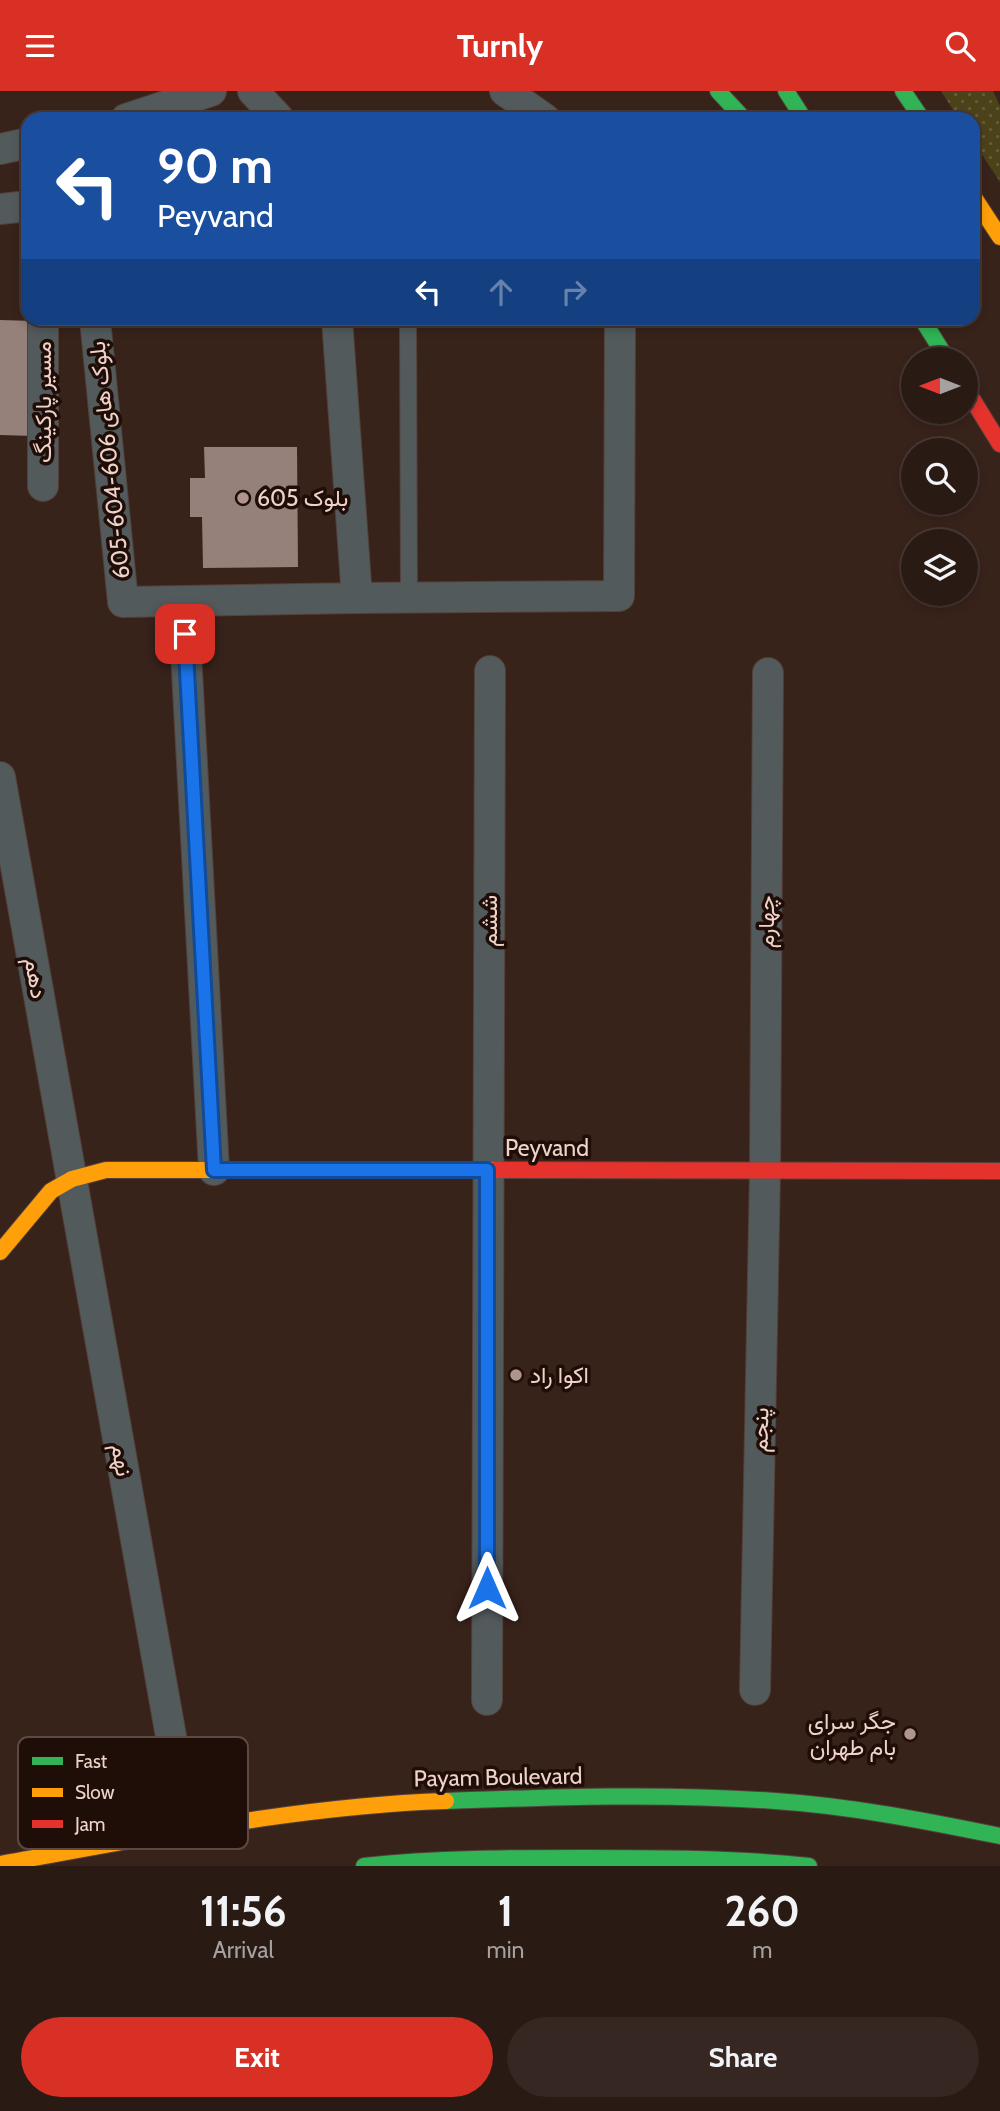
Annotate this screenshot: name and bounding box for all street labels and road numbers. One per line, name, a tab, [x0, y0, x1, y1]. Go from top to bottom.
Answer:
street label: بلوک های 606-604-605	[83, 340, 136, 580]
street label: مسیر پارکینگ	[29, 341, 59, 463]
street label: ششم	[475, 895, 504, 947]
street label: چهارم	[752, 896, 782, 948]
street label: دهم	[18, 955, 53, 1001]
street label: Peyvand	[505, 1134, 589, 1162]
street label: پنجم	[746, 1407, 776, 1453]
street label: نهم	[104, 1442, 139, 1479]
street label: Payam Boulevard	[413, 1762, 583, 1792]

